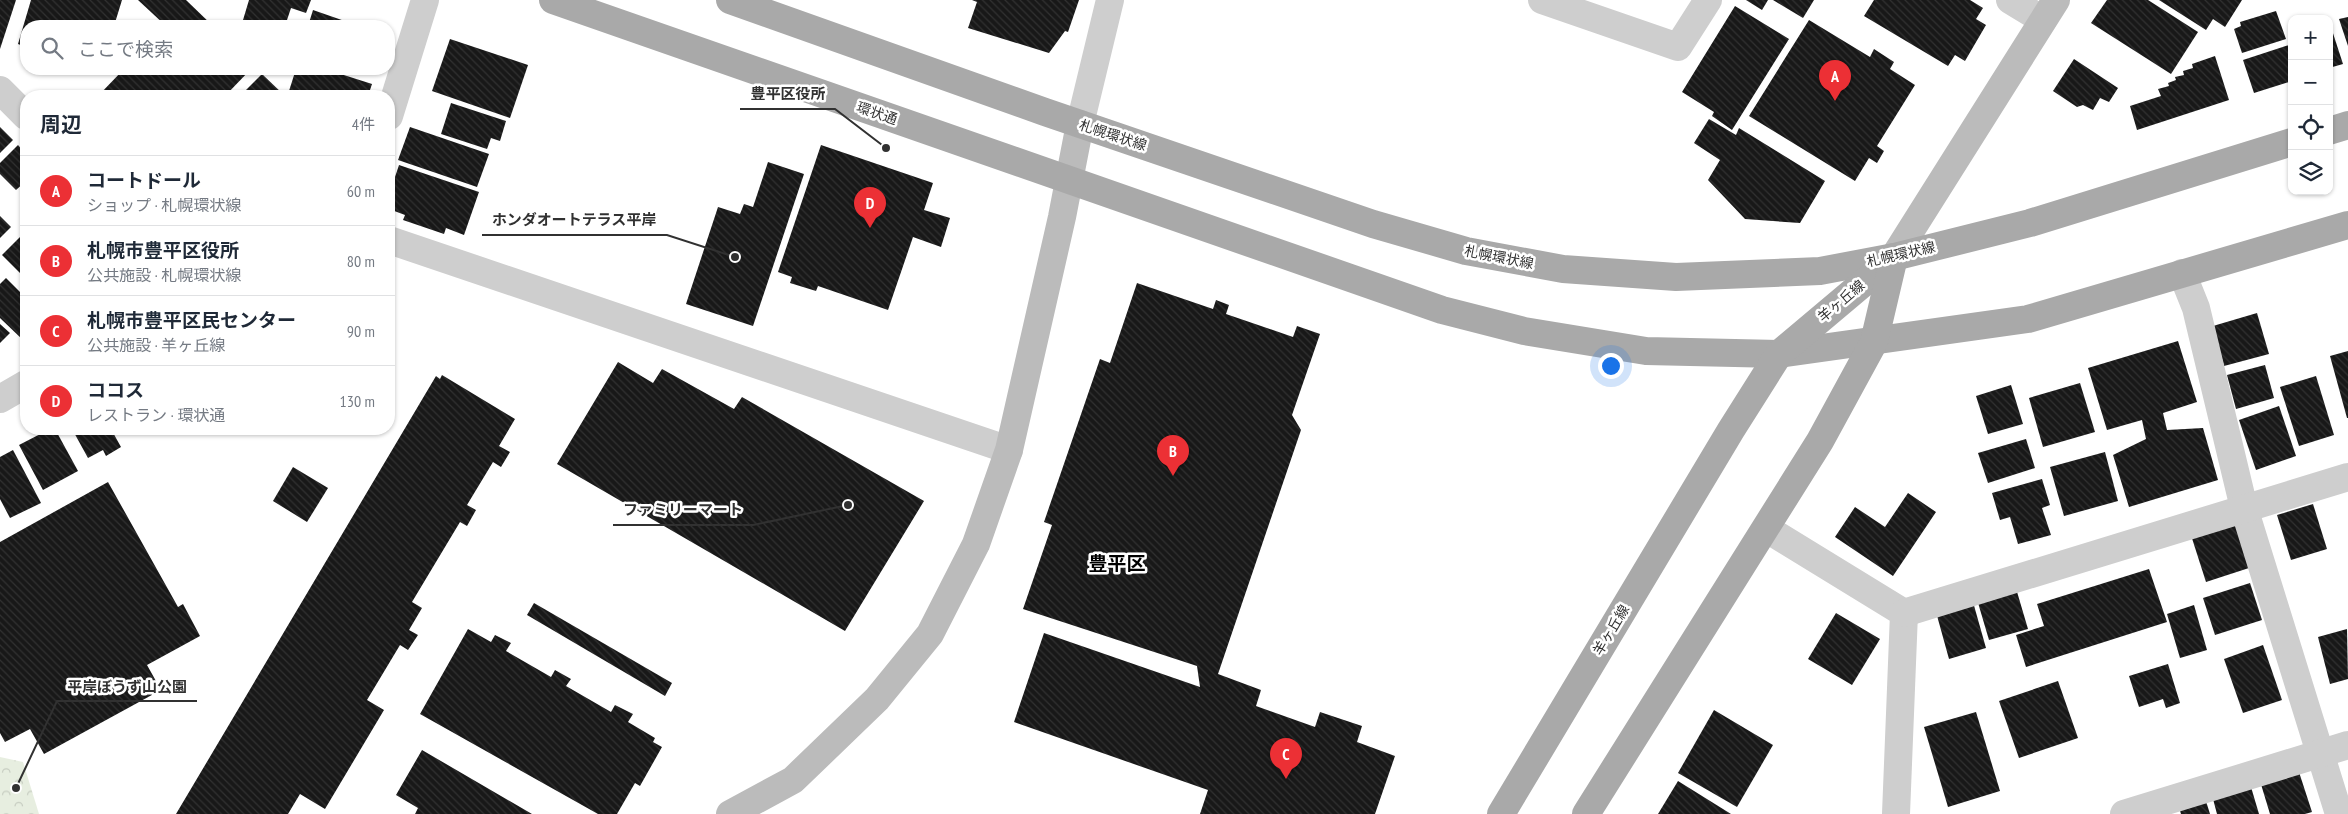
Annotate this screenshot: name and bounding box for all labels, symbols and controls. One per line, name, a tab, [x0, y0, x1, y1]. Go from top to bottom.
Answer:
map controls	[2288, 15, 2333, 195]
button: +	[2288, 15, 2333, 60]
search box	[20, 20, 395, 75]
icon: search	[38, 34, 66, 62]
text: ここで検索	[78, 37, 173, 61]
pin: A	[1819, 60, 1851, 101]
button: −	[2288, 60, 2333, 105]
callout: 豊平区役所	[740, 79, 835, 109]
text: 豊平区役所	[750, 84, 826, 103]
street label: 環状通	[854, 98, 900, 128]
button: locate	[2288, 105, 2333, 150]
text: 周辺	[40, 111, 82, 138]
text: 4件	[352, 114, 375, 134]
street label: 札幌環状線	[1077, 116, 1149, 154]
button: layers	[2288, 150, 2333, 195]
text: コートドール	[87, 168, 201, 192]
text: A	[52, 181, 60, 201]
text: 60 m	[347, 181, 375, 201]
pin: D	[854, 187, 886, 228]
text: ショップ · 札幌環状線	[87, 195, 241, 215]
callout: ホンダオートテラス平岸	[482, 205, 667, 235]
text: ホンダオートテラス平岸	[492, 210, 656, 229]
street label: 札幌環状線	[1865, 237, 1937, 271]
text: 札幌市豊平区役所	[87, 238, 239, 262]
street label: 札幌環状線	[1463, 241, 1535, 273]
text: B	[52, 251, 60, 271]
text: 80 m	[347, 251, 375, 271]
text: 公共施設 · 札幌環状線	[87, 265, 241, 285]
street label: 羊ヶ丘線	[1814, 276, 1868, 326]
text: 札幌市豊平区民センター	[87, 308, 296, 332]
text: C	[52, 321, 60, 341]
text: 90 m	[347, 321, 375, 341]
text: 公共施設 · 羊ヶ丘線	[87, 335, 225, 355]
your location	[1598, 353, 1624, 379]
text: ココス	[87, 378, 144, 402]
text: D	[52, 391, 60, 411]
text: 130 m	[340, 391, 375, 411]
text: レストラン · 環状通	[87, 405, 225, 425]
pin: B	[1157, 435, 1189, 476]
callout: ファミリーマート	[613, 495, 753, 525]
text: ファミリーマート	[623, 500, 743, 519]
district label: 豊平区	[1088, 551, 1146, 575]
street label: 羊ヶ丘線	[1589, 601, 1633, 659]
callout: 平岸ぼうず山公園	[57, 671, 197, 701]
text: 平岸ぼうず山公園	[67, 677, 187, 696]
pin: C	[1270, 738, 1302, 779]

